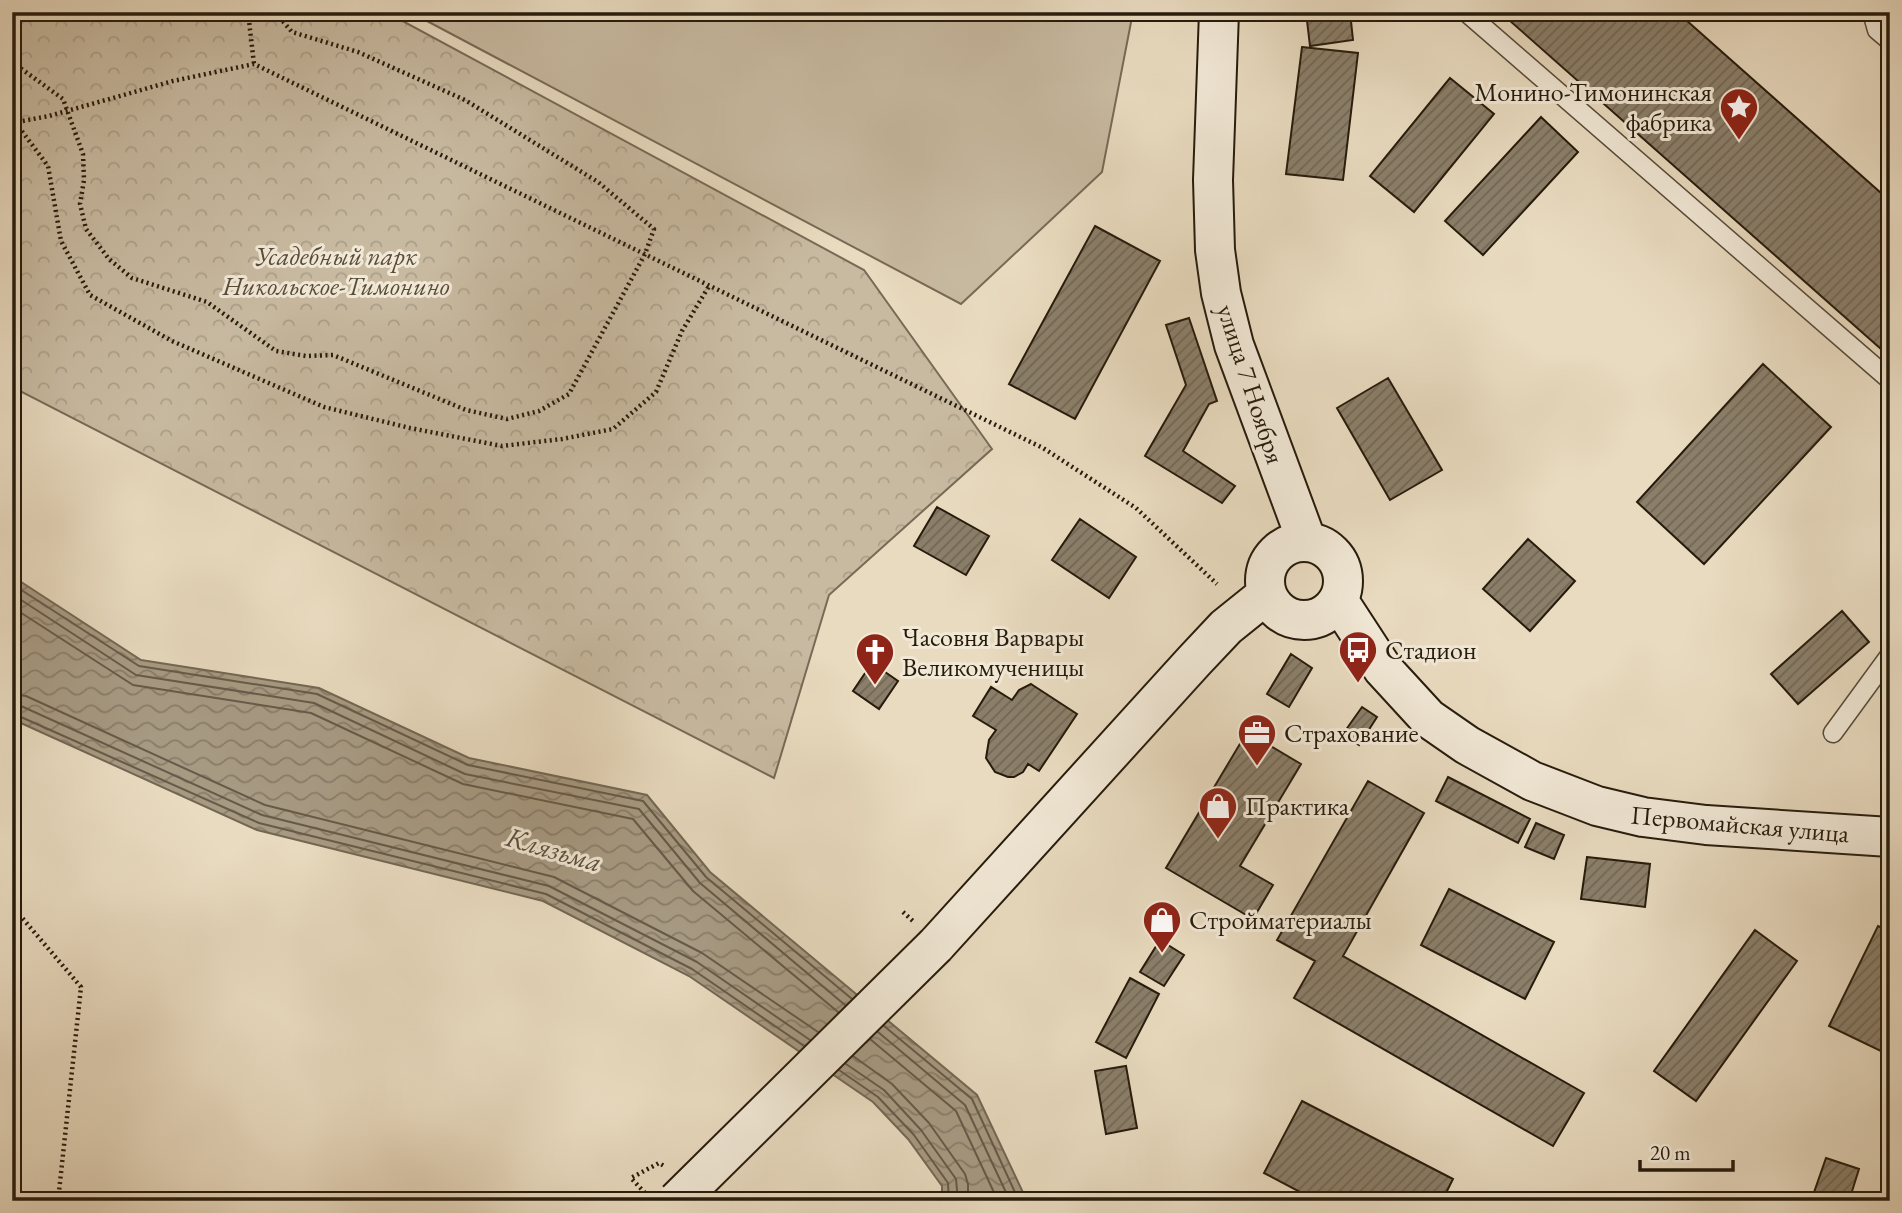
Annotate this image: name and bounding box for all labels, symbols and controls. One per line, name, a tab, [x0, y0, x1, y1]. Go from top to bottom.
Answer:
place label: Монино-Тимонинская фабрика	[1474, 75, 1713, 139]
place icon: Монино-Тимонинская фабрика	[1718, 86, 1760, 141]
park label: Усадебный парк Никольское-Тимонино	[221, 239, 450, 303]
street label: улица 7 Ноября	[1209, 300, 1293, 468]
place label: Часовня Варвары Великомученицы	[902, 620, 1084, 684]
bus stop icon: Стадион	[1337, 629, 1379, 684]
church icon: Часовня Варвары Великомученицы	[854, 631, 896, 686]
place label: Стадион	[1385, 633, 1476, 667]
office icon: Страхование	[1236, 712, 1278, 767]
place label: Страхование	[1284, 716, 1419, 750]
shop icon: Практика	[1197, 785, 1239, 840]
place label: Практика	[1245, 789, 1350, 823]
street label: Первомайская улица	[1629, 798, 1851, 851]
water label: Клязьма	[501, 818, 606, 880]
shop icon: Стройматериалы	[1141, 899, 1183, 954]
place label: Стройматериалы	[1189, 903, 1372, 937]
scale bar	[1640, 1129, 1732, 1173]
text: 20 m	[1650, 1139, 1691, 1166]

